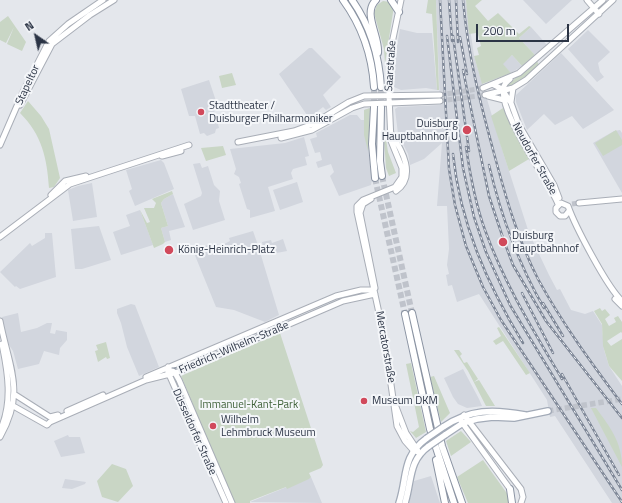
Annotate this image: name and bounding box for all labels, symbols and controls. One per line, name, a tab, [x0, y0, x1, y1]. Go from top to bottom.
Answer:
north arrow	[16, 16, 56, 56]
scale bar	[478, 16, 571, 42]
text: N	[22, 17, 37, 35]
text: 200 m	[483, 21, 516, 40]
street label: Saarstraße	[383, 40, 399, 92]
street label: Stapeltor	[13, 63, 43, 107]
place label: Stadttheater / Duisburger Philharmoniker	[209, 99, 333, 125]
marker: Stadttheater / Duisburger Philharmoniker	[196, 107, 206, 117]
place label: Duisburg Hauptbahnhof U	[382, 117, 458, 143]
street label: Neudorfer Straße	[509, 121, 559, 197]
marker: Duisburg Hauptbahnhof U	[461, 124, 473, 136]
place label: Duisburg Hauptbahnhof	[512, 229, 579, 255]
marker: Duisburg Hauptbahnhof	[497, 236, 509, 248]
place label: König-Heinrich-Platz	[178, 243, 275, 257]
marker: König-Heinrich-Platz	[163, 244, 175, 256]
street label: Mercatorstraße	[372, 310, 398, 384]
street label: Friedrich-Wilhelm-Straße	[177, 319, 291, 377]
street label: Düsseldorfer Straße	[169, 387, 219, 477]
place label: Museum DKM	[372, 394, 438, 408]
marker: Museum DKM	[359, 396, 369, 406]
park label: Immanuel-Kant-Park	[200, 398, 298, 412]
place label: Wilhelm Lehmbruck Museum	[221, 413, 316, 439]
marker: Wilhelm Lehmbruck Museum	[208, 421, 218, 431]

